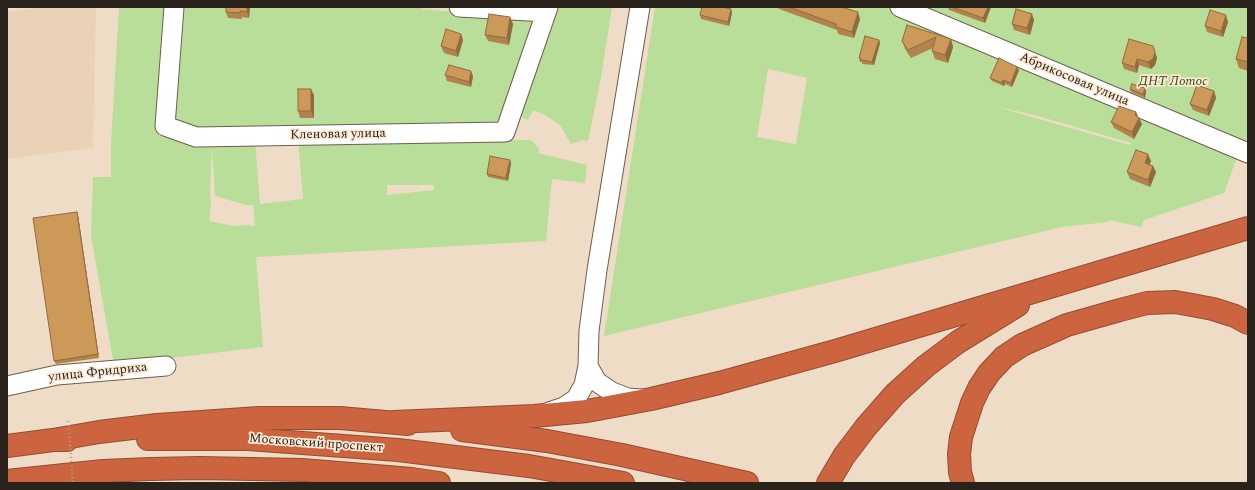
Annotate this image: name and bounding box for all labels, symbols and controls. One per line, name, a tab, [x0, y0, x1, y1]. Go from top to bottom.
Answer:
street label: Абрикосовая улица	[1017, 50, 1131, 110]
park label: ДНТ Лотос	[1138, 74, 1208, 90]
street label: Кленовая улица	[290, 126, 386, 144]
street label: улица Фридриха	[48, 360, 148, 386]
street label: Московский проспект	[248, 432, 384, 456]

